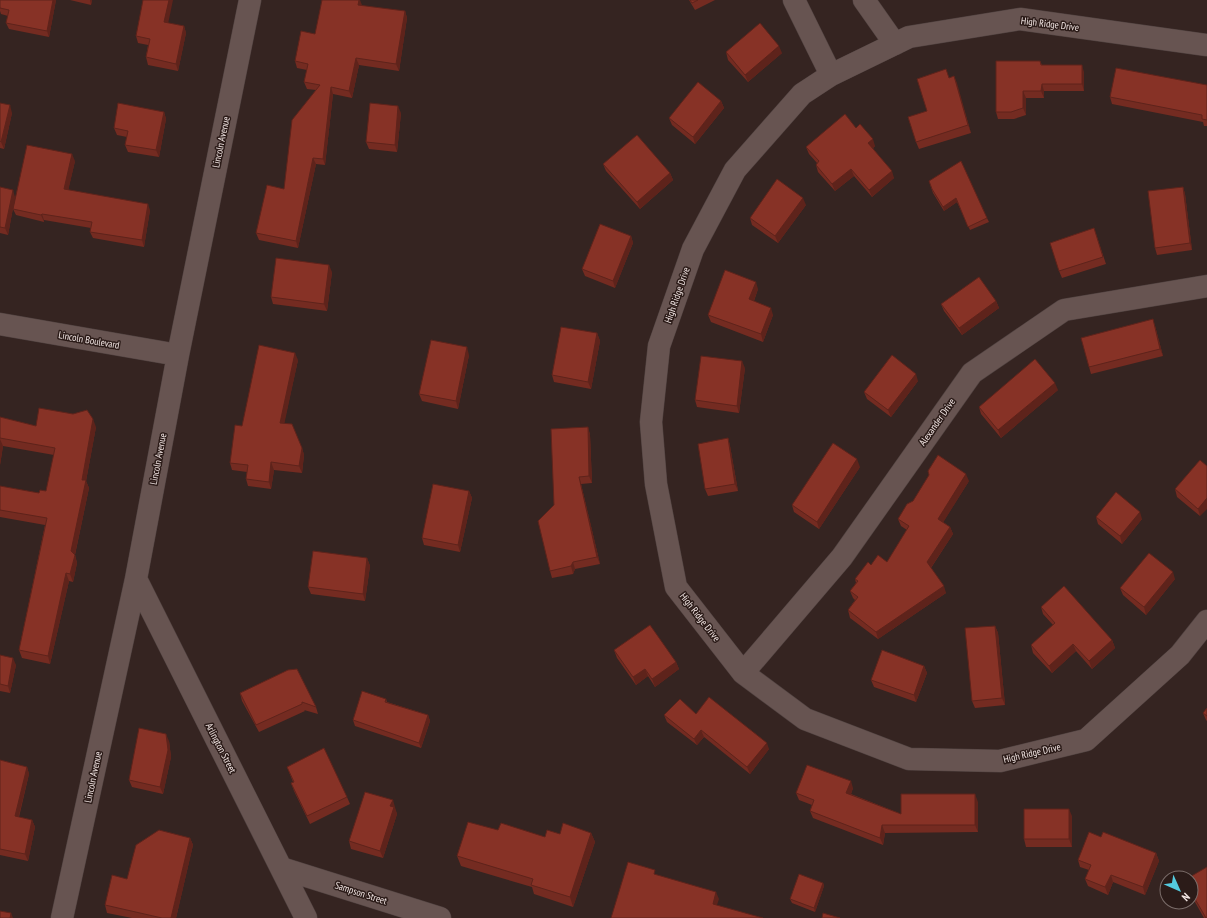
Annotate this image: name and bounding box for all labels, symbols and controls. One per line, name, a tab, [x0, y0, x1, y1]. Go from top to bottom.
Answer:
street label: High Ridge Drive	[1020, 14, 1080, 34]
street label: Lincoln Avenue	[209, 115, 233, 169]
street label: High Ridge Drive	[661, 265, 693, 325]
street label: Lincoln Boulevard	[57, 328, 121, 352]
street label: Alexander Drive	[916, 396, 958, 448]
street label: Lincoln Avenue	[147, 432, 169, 486]
street label: High Ridge Drive	[677, 590, 723, 644]
street label: Arlington Street	[203, 721, 239, 776]
street label: High Ridge Drive	[1002, 740, 1062, 766]
street label: Lincoln Avenue	[81, 750, 105, 804]
north arrow	[1159, 870, 1199, 910]
street label: Sampson Street	[333, 878, 389, 908]
text: N	[1179, 890, 1193, 904]

